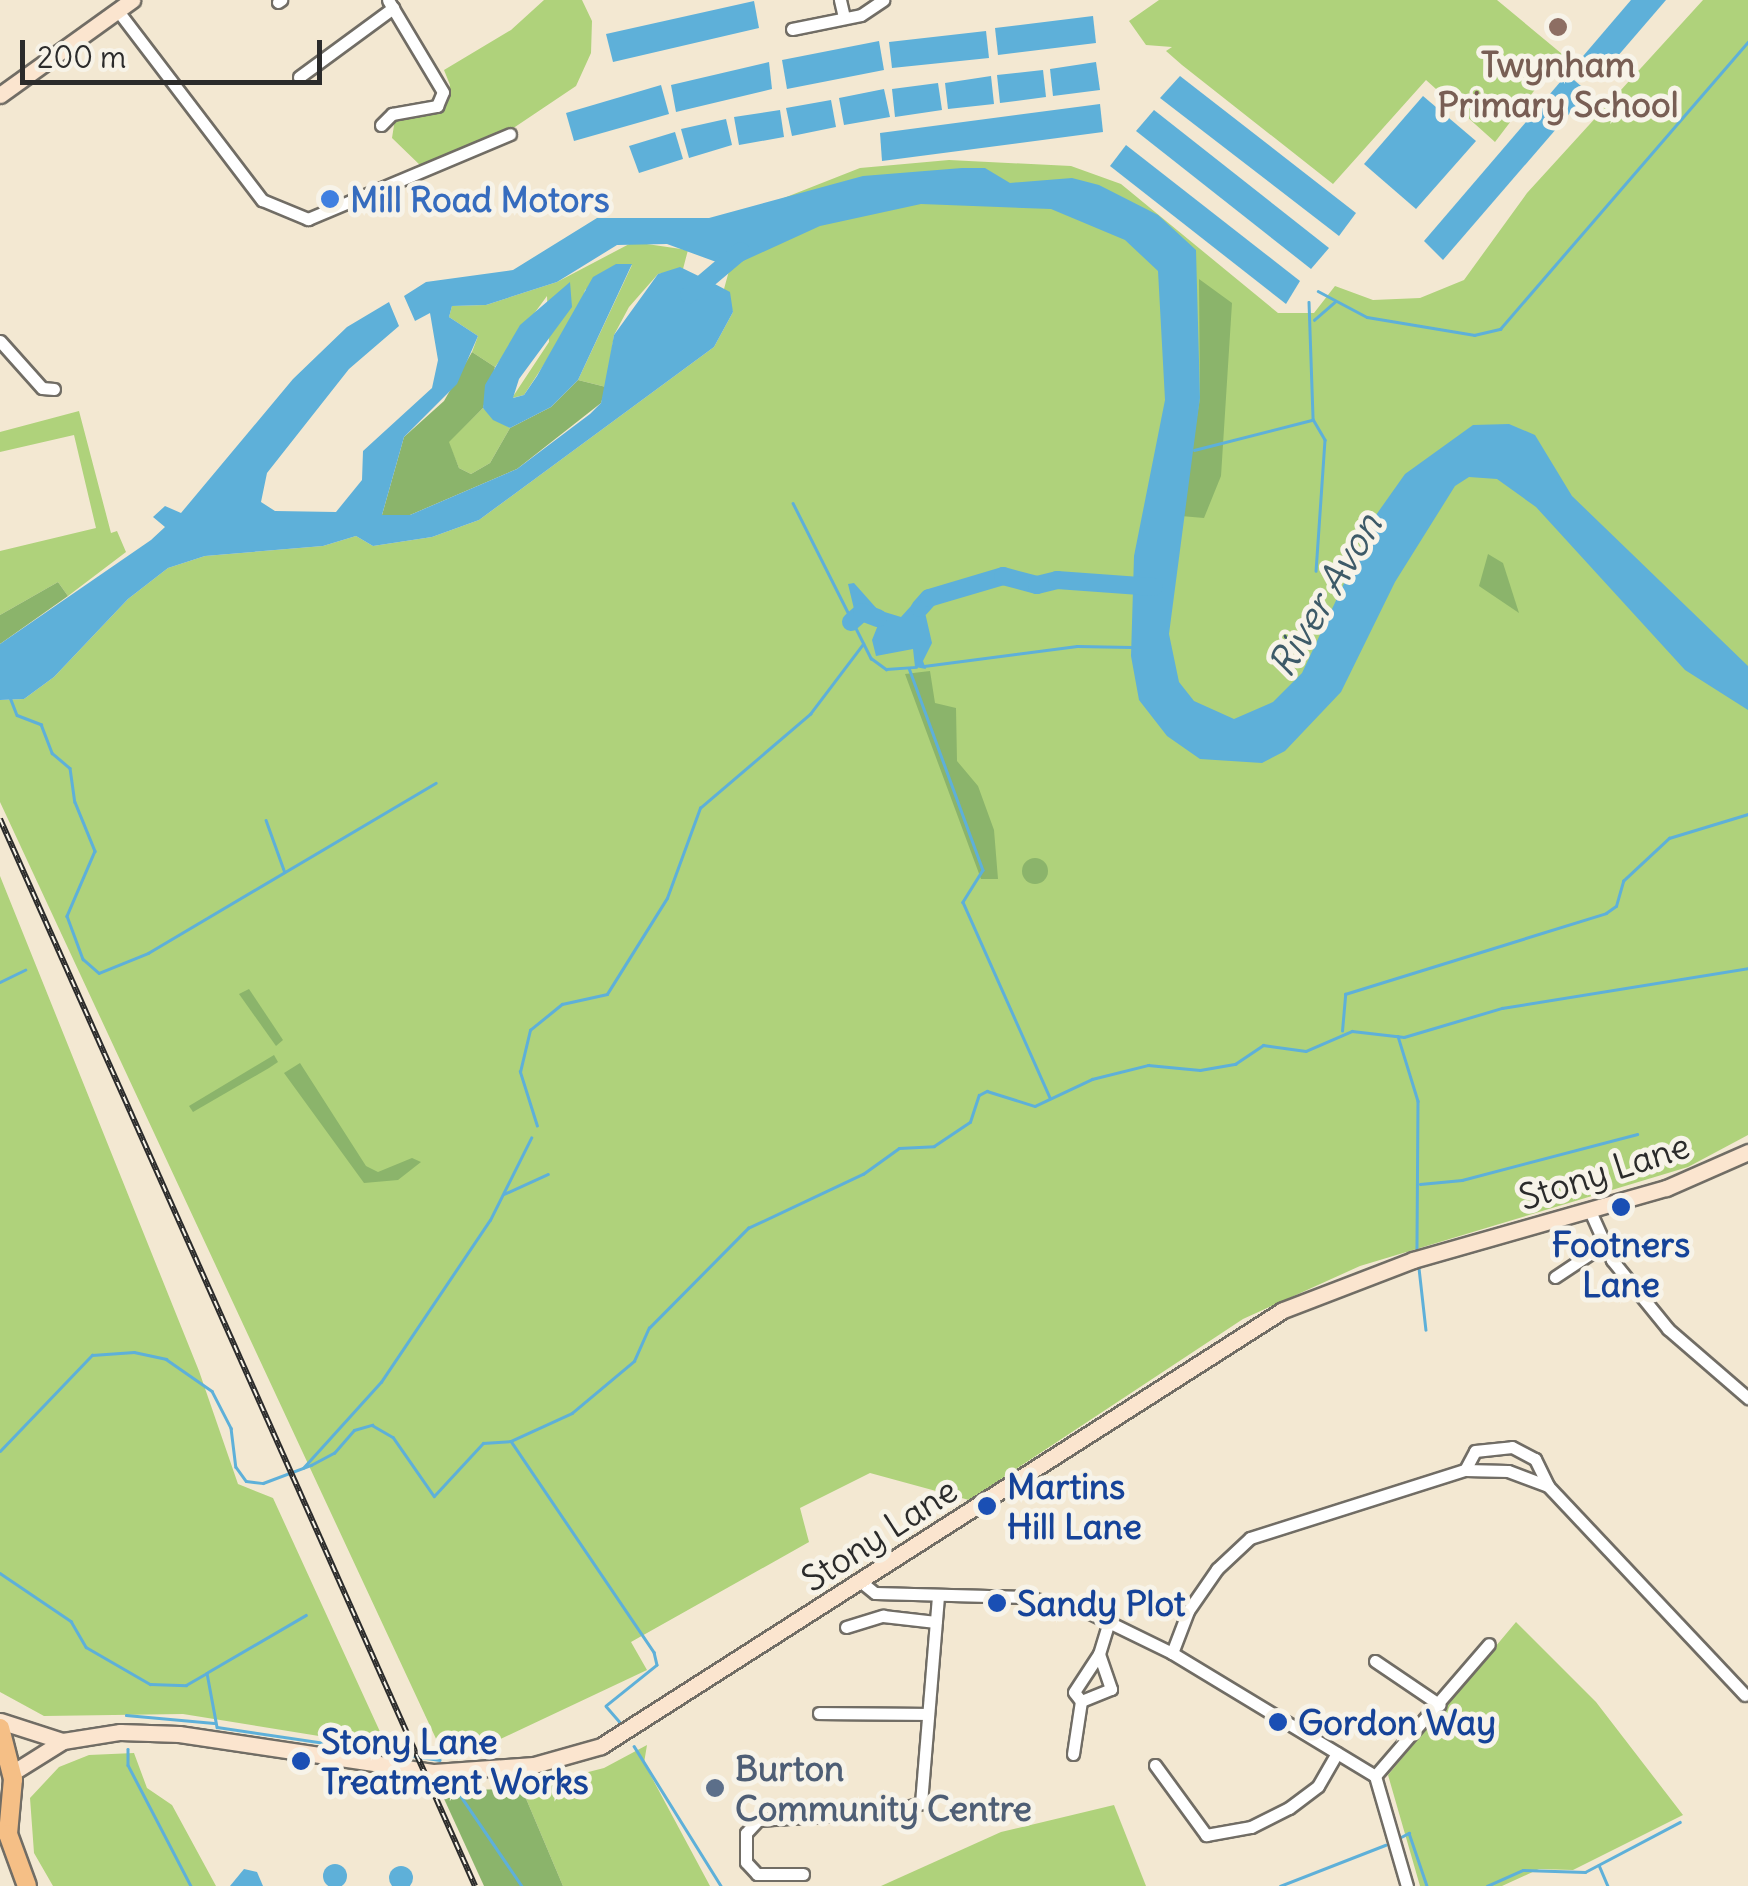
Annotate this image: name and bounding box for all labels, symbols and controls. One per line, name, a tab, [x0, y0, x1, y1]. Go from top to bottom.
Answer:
marker: Twynham Primary School	[1547, 16, 1569, 38]
scale bar	[25, 20, 328, 82]
text: 200 m	[37, 38, 126, 76]
place label: Twynham Primary School	[1438, 43, 1678, 125]
place label: Mill Road Motors	[350, 178, 610, 220]
marker: Mill Road Motors	[319, 188, 341, 210]
water label: River Avon	[1259, 505, 1391, 685]
street label: Stony Lane	[1514, 1124, 1694, 1218]
marker: Footners Lane	[1610, 1196, 1632, 1218]
place label: Footners Lane	[1552, 1223, 1690, 1305]
place label: Martins Hill Lane	[1007, 1465, 1142, 1547]
street label: Stony Lane	[794, 1468, 964, 1600]
marker: Martins Hill Lane	[976, 1495, 998, 1517]
place label: Sandy Plot	[1017, 1582, 1186, 1624]
marker: Sandy Plot	[986, 1592, 1008, 1614]
place label: Gordon Way	[1298, 1701, 1496, 1743]
marker: Gordon Way	[1267, 1711, 1289, 1733]
place label: Stony Lane Treatment Works	[321, 1720, 589, 1802]
place label: Burton Community Centre	[735, 1747, 1032, 1829]
marker: Stony Lane Treatment Works	[290, 1750, 312, 1772]
marker: Burton Community Centre	[704, 1777, 726, 1799]

